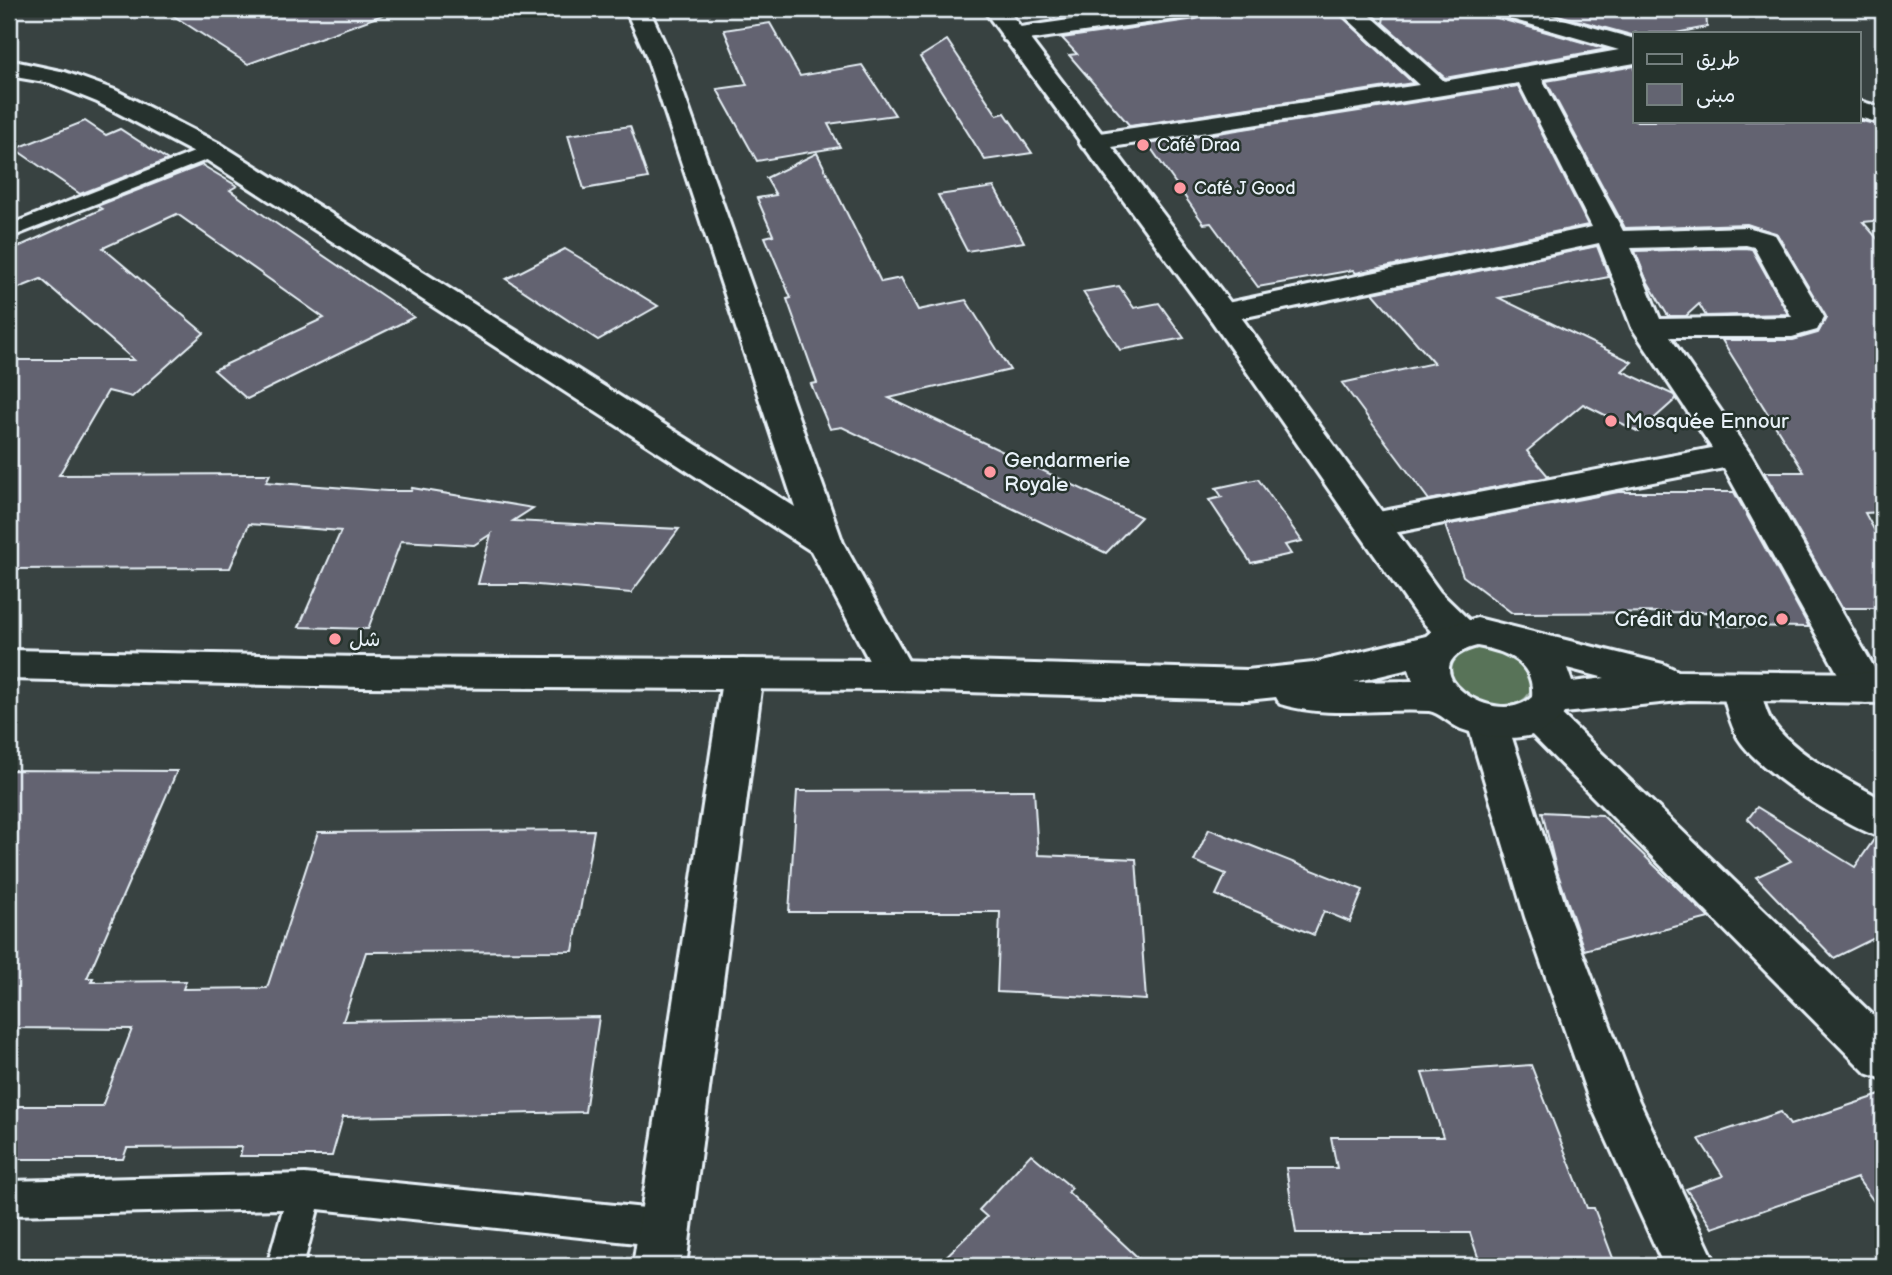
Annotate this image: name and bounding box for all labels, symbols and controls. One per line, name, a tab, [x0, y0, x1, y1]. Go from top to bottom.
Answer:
legend	[1633, 32, 1860, 122]
text: طريق	[1696, 47, 1740, 72]
text: مبنى	[1696, 83, 1735, 109]
place label: Café Draa	[1157, 135, 1240, 156]
marker: Café Draa	[1135, 137, 1151, 153]
place label: Café J Good	[1194, 178, 1295, 199]
marker: Café J Good	[1172, 180, 1188, 196]
place label: Mosquée Ennour	[1625, 409, 1789, 434]
marker: Mosquée Ennour	[1603, 413, 1619, 429]
place label: Gendarmerie Royale	[1004, 448, 1130, 497]
marker: Gendarmerie Royale	[982, 464, 998, 480]
place label: Crédit du Maroc	[1615, 607, 1768, 632]
marker: Crédit du Maroc	[1774, 611, 1790, 627]
place label: شل	[349, 627, 380, 652]
marker: شل	[327, 631, 343, 647]

